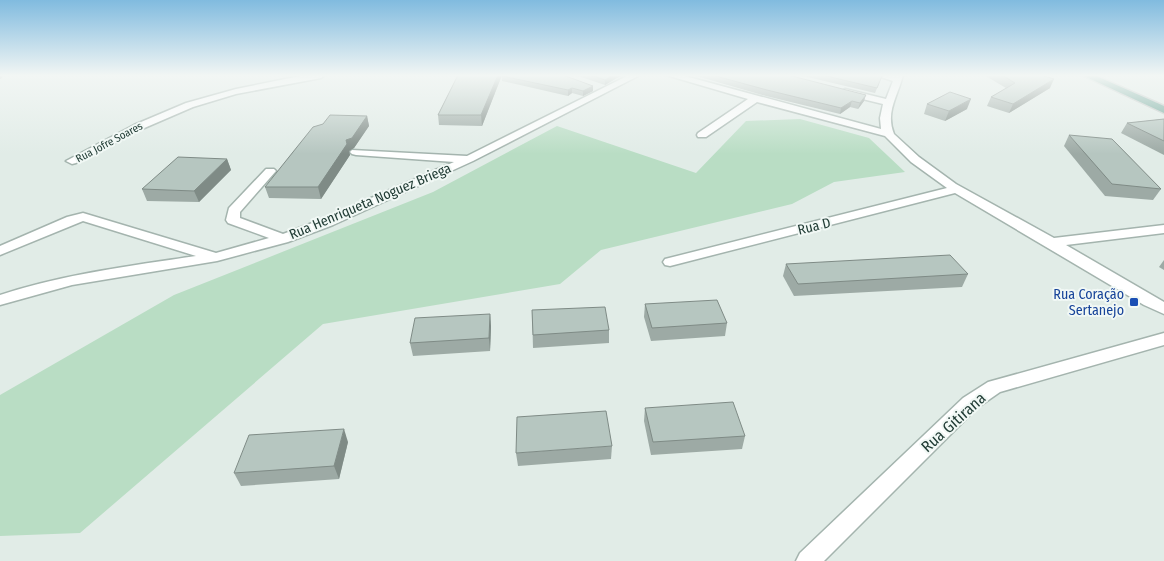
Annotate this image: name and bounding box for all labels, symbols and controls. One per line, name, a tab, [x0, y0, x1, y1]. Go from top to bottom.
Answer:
street label: Rua Jofre Soares	[74, 119, 145, 165]
street label: Rua Henriqueta Noguez Briega	[287, 160, 454, 243]
street label: Rua D	[796, 214, 832, 239]
place label: Rua Coração Sertanejo	[1053, 286, 1124, 319]
marker: Rua Coração Sertanejo	[1128, 296, 1140, 308]
street label: Rua Gitirana	[917, 388, 990, 456]

